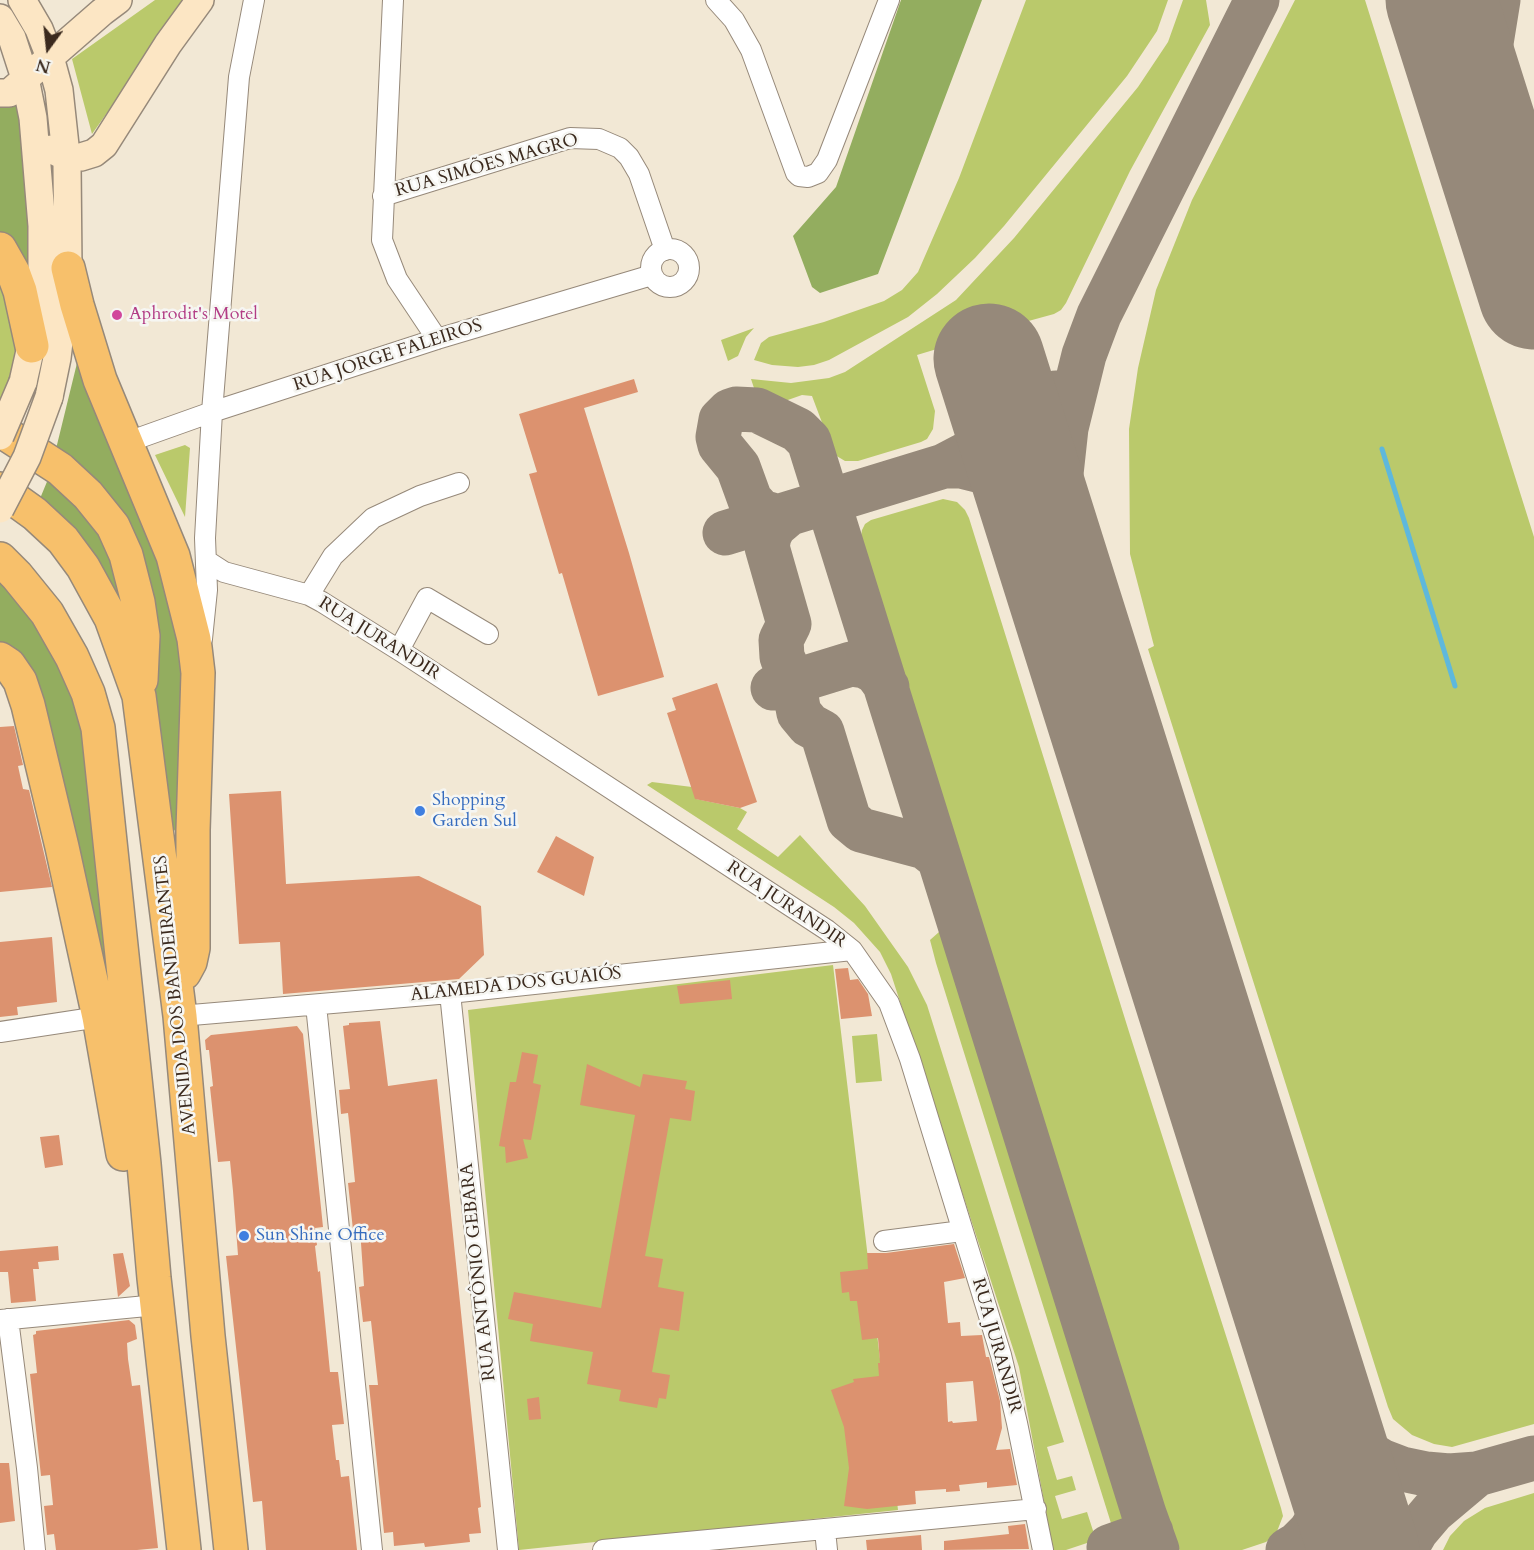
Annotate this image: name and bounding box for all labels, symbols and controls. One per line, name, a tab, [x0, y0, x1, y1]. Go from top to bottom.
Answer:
north arrow	[18, 18, 78, 78]
text: N	[34, 53, 53, 78]
street label: RUA SIMÕES MAGRO	[393, 130, 581, 202]
place label: Aphrodit's Motel	[129, 304, 258, 326]
marker: Aphrodit's Motel	[110, 308, 124, 322]
street label: RUA JORGE FALEIROS	[291, 315, 485, 397]
street label: RUA JURANDIR	[314, 593, 444, 685]
place label: Shopping Garden Sul	[432, 790, 517, 832]
marker: Shopping Garden Sul	[413, 804, 427, 818]
street label: AVENIDA DOS BANDEIRANTES	[151, 854, 201, 1136]
street label: RUA JURANDIR	[722, 857, 850, 953]
street label: ALAMEDA DOS GUAIÓS	[410, 963, 622, 1007]
street label: RUA ANTÔNIO GEBARA	[457, 1162, 501, 1382]
place label: Sun Shine Office	[256, 1225, 385, 1247]
marker: Sun Shine Office	[237, 1229, 251, 1243]
street label: RUA JURANDIR	[966, 1276, 1026, 1416]

